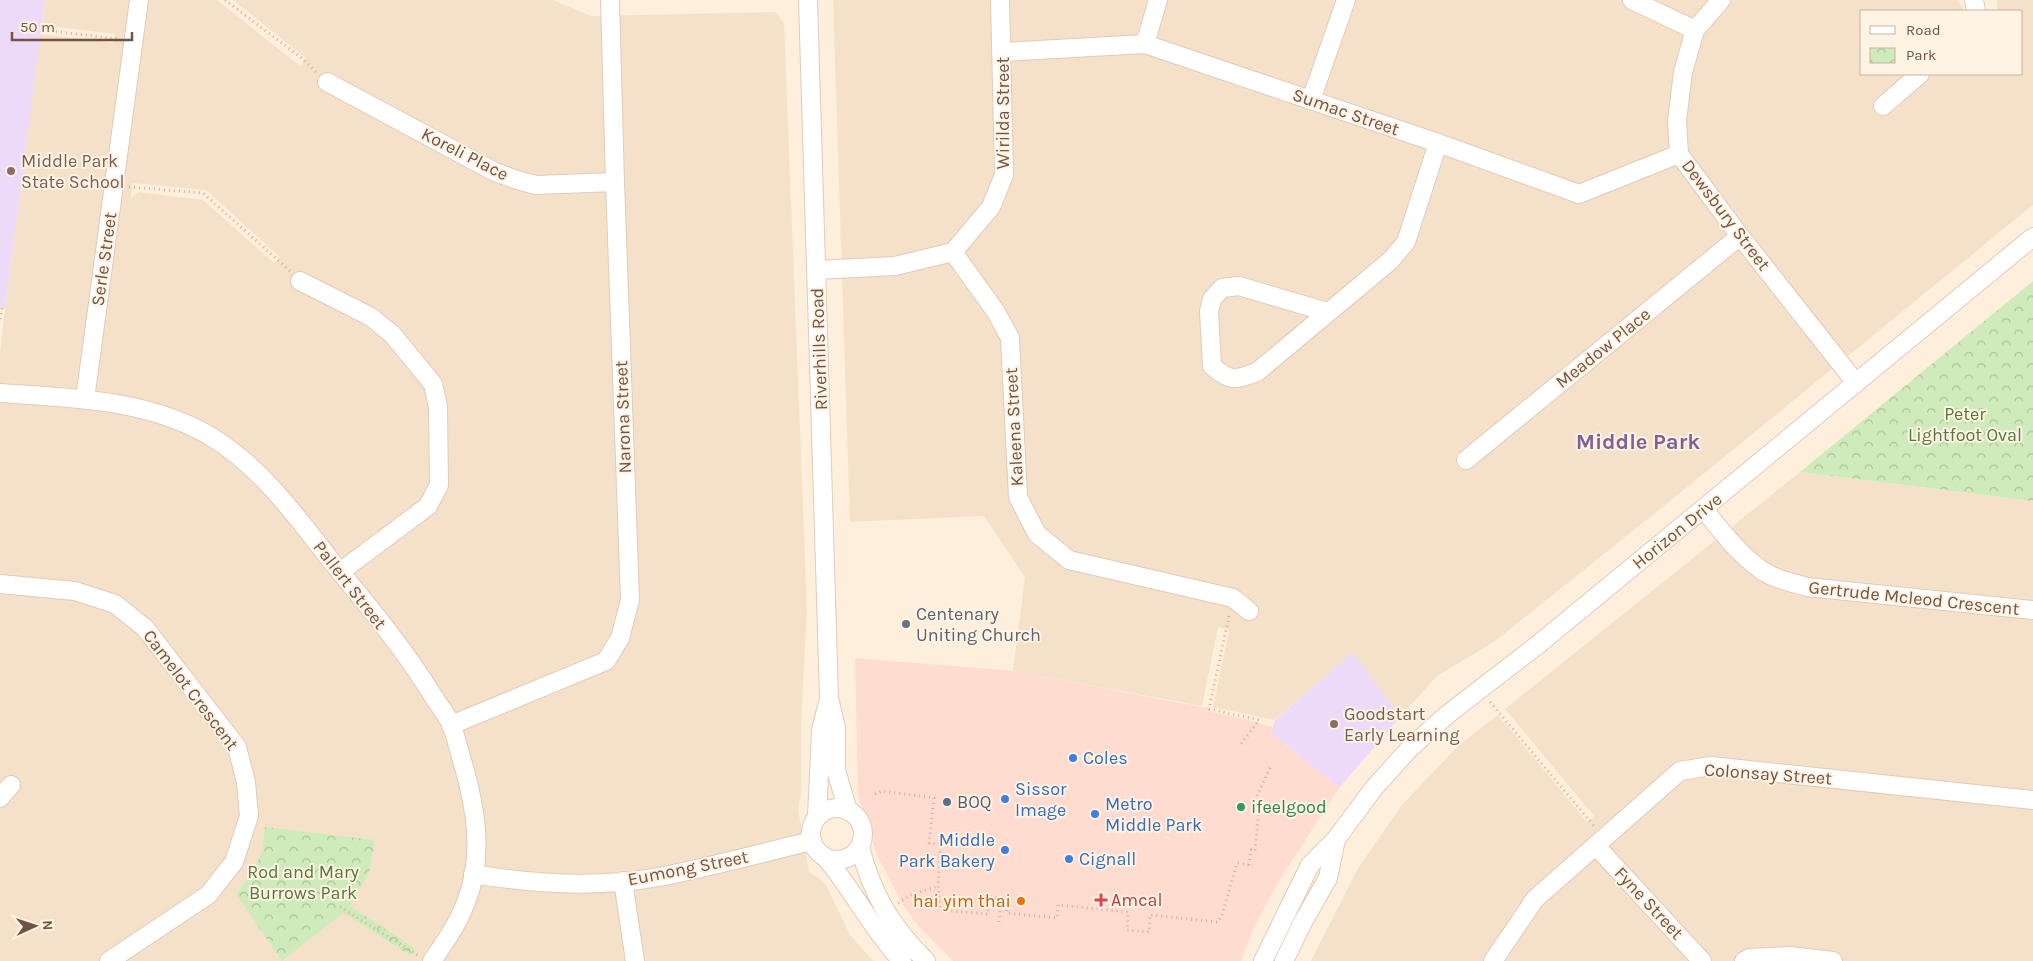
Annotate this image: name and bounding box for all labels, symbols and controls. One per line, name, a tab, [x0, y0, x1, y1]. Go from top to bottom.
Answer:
scale bar	[12, 10, 132, 42]
legend	[1860, 10, 2023, 75]
text: 50 m	[20, 18, 55, 36]
text: Road	[1906, 21, 1941, 39]
text: Park	[1906, 46, 1936, 64]
street label: Wirilda Street	[992, 56, 1014, 169]
street label: Sumac Street	[1290, 83, 1403, 141]
street label: Koreli Place	[418, 123, 512, 185]
place label: Middle Park State School	[21, 150, 125, 193]
street label: Dewsbury Street	[1677, 155, 1775, 275]
marker: Middle Park State School	[5, 165, 17, 177]
street label: Serle Street	[87, 210, 122, 307]
street label: Riverhills Road	[806, 287, 832, 411]
street label: Meadow Place	[1551, 303, 1655, 393]
street label: Narona Street	[610, 360, 636, 474]
street label: Kaleena Street	[1000, 367, 1028, 487]
park label: Peter Lightfoot Oval	[1908, 403, 2022, 446]
district label: Middle Park	[1576, 429, 1700, 455]
street label: Horizon Drive	[1628, 488, 1726, 574]
street label: Pallert Street	[309, 536, 391, 634]
street label: Gertrude Mcleod Crescent	[1808, 576, 2021, 620]
place label: Centenary Uniting Church	[916, 603, 1041, 646]
marker: Centenary Uniting Church	[900, 618, 912, 630]
street label: Camelot Crescent	[138, 625, 244, 755]
place label: Goodstart Early Learning	[1344, 703, 1460, 746]
marker: Goodstart Early Learning	[1328, 718, 1340, 730]
place label: Coles	[1083, 747, 1128, 769]
marker: Coles	[1067, 752, 1079, 764]
street label: Colonsay Street	[1703, 759, 1833, 789]
place label: Sissor Image	[1015, 778, 1067, 821]
place label: BOQ	[957, 791, 992, 813]
marker: Sissor Image	[999, 793, 1011, 805]
place label: Metro Middle Park	[1105, 793, 1202, 836]
marker: BOQ	[941, 796, 953, 808]
place label: ifeelgood	[1251, 796, 1327, 818]
marker: ifeelgood	[1235, 801, 1247, 813]
marker: Metro Middle Park	[1089, 808, 1101, 820]
place label: Middle Park Bakery	[899, 829, 996, 872]
marker: Middle Park Bakery	[999, 844, 1011, 856]
street label: Eumong Street	[626, 845, 750, 890]
place label: Cignall	[1079, 848, 1136, 870]
marker: Cignall	[1063, 853, 1075, 865]
park label: Rod and Mary Burrows Park	[247, 861, 359, 904]
street label: Fyne Street	[1610, 862, 1688, 944]
place label: Amcal	[1111, 889, 1162, 911]
place label: hai yim thai	[913, 890, 1011, 912]
marker: Amcal	[1095, 894, 1107, 906]
marker: hai yim thai	[1015, 895, 1027, 907]
north arrow	[10, 901, 60, 951]
text: N	[39, 920, 56, 931]

